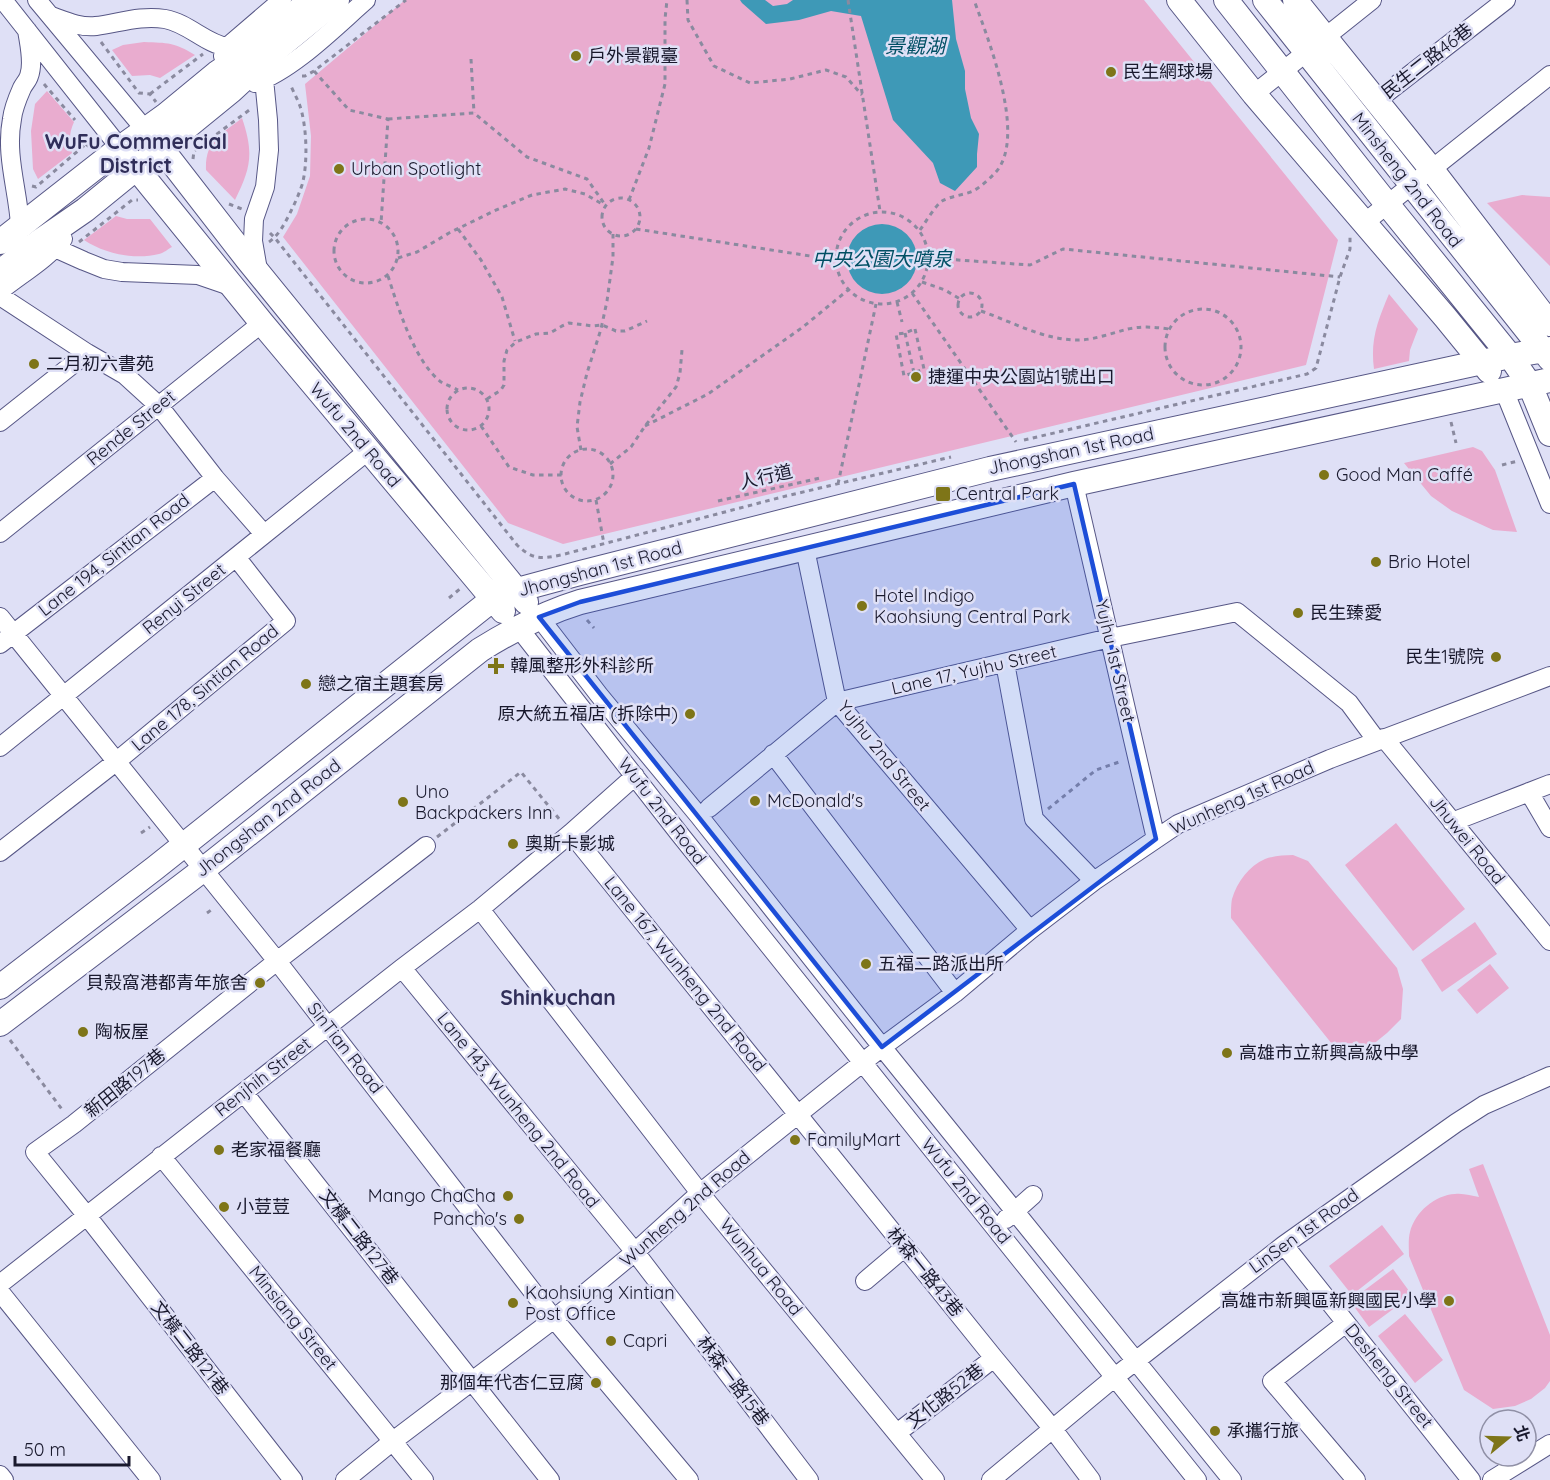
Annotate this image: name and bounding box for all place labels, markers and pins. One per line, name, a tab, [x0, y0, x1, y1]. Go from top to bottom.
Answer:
place label: 戶外景觀臺	[588, 44, 678, 67]
marker: 戶外景觀臺	[569, 49, 583, 63]
place label: 民生網球場	[1123, 60, 1213, 83]
marker: 民生網球場	[1104, 65, 1118, 79]
place label: Urban Spotlight	[351, 157, 481, 180]
marker: Urban Spotlight	[332, 162, 346, 176]
place label: 二月初六書苑	[46, 352, 154, 375]
marker: 二月初六書苑	[27, 357, 41, 371]
place label: 捷運中央公園站1號出口	[928, 365, 1115, 388]
marker: 捷運中央公園站1號出口	[909, 370, 923, 384]
place label: Good Man Caffé	[1336, 463, 1473, 486]
marker: Good Man Caffé	[1317, 468, 1331, 482]
place label: Central Park	[956, 482, 1059, 505]
marker: Central Park	[934, 485, 952, 503]
place label: Brio Hotel	[1388, 550, 1470, 573]
marker: Brio Hotel	[1369, 555, 1383, 569]
place label: Hotel Indigo Kaohsiung Central Park	[874, 584, 1070, 628]
marker: Hotel Indigo Kaohsiung Central Park	[855, 599, 869, 613]
place label: 民生臻愛	[1310, 601, 1382, 624]
marker: 民生臻愛	[1291, 606, 1305, 620]
place label: 民生1號院	[1405, 645, 1484, 668]
marker: 民生1號院	[1489, 650, 1503, 664]
place label: 韓風整形外科診所	[510, 654, 654, 677]
marker: 韓風整形外科診所	[487, 657, 505, 675]
place label: 戀之宿主題套房	[318, 672, 444, 695]
marker: 戀之宿主題套房	[299, 677, 313, 691]
place label: 原大統五福店 (拆除中)	[498, 702, 678, 725]
marker: 原大統五福店 (拆除中)	[683, 707, 697, 721]
place label: Uno Backpackers Inn	[415, 780, 553, 824]
place label: McDonald's	[767, 789, 863, 812]
marker: McDonald's	[748, 794, 762, 808]
marker: Uno Backpackers Inn	[396, 795, 410, 809]
place label: 奧斯卡影城	[525, 832, 615, 855]
marker: 奧斯卡影城	[506, 837, 520, 851]
place label: 五福二路派出所	[878, 952, 1004, 975]
marker: 五福二路派出所	[859, 957, 873, 971]
place label: 貝殼窩港都青年旅舍	[86, 971, 248, 994]
marker: 貝殼窩港都青年旅舍	[253, 976, 267, 990]
place label: 陶板屋	[95, 1020, 149, 1043]
marker: 陶板屋	[76, 1025, 90, 1039]
place label: 高雄市立新興高級中學	[1239, 1041, 1419, 1064]
marker: 高雄市立新興高級中學	[1220, 1046, 1234, 1060]
place label: FamilyMart	[807, 1128, 901, 1151]
marker: FamilyMart	[788, 1133, 802, 1147]
place label: 老家福餐廳	[231, 1138, 321, 1161]
marker: 老家福餐廳	[212, 1143, 226, 1157]
place label: Mango ChaCha	[368, 1184, 496, 1207]
marker: Mango ChaCha	[501, 1189, 515, 1203]
place label: 小荳荳	[236, 1195, 290, 1218]
marker: 小荳荳	[217, 1200, 231, 1214]
place label: Pancho's	[433, 1207, 507, 1230]
marker: Pancho's	[512, 1212, 526, 1226]
place label: Kaohsiung Xintian Post Office	[525, 1281, 675, 1325]
place label: 高雄市新興區新興國民小學	[1221, 1289, 1437, 1312]
marker: 高雄市新興區新興國民小學	[1442, 1294, 1456, 1308]
marker: Kaohsiung Xintian Post Office	[506, 1296, 520, 1310]
place label: Capri	[623, 1329, 667, 1352]
marker: Capri	[604, 1334, 618, 1348]
place label: 那個年代杏仁豆腐	[440, 1371, 584, 1394]
marker: 那個年代杏仁豆腐	[589, 1376, 603, 1390]
place label: 承攜行旅	[1227, 1419, 1299, 1442]
marker: 承攜行旅	[1208, 1424, 1222, 1438]

